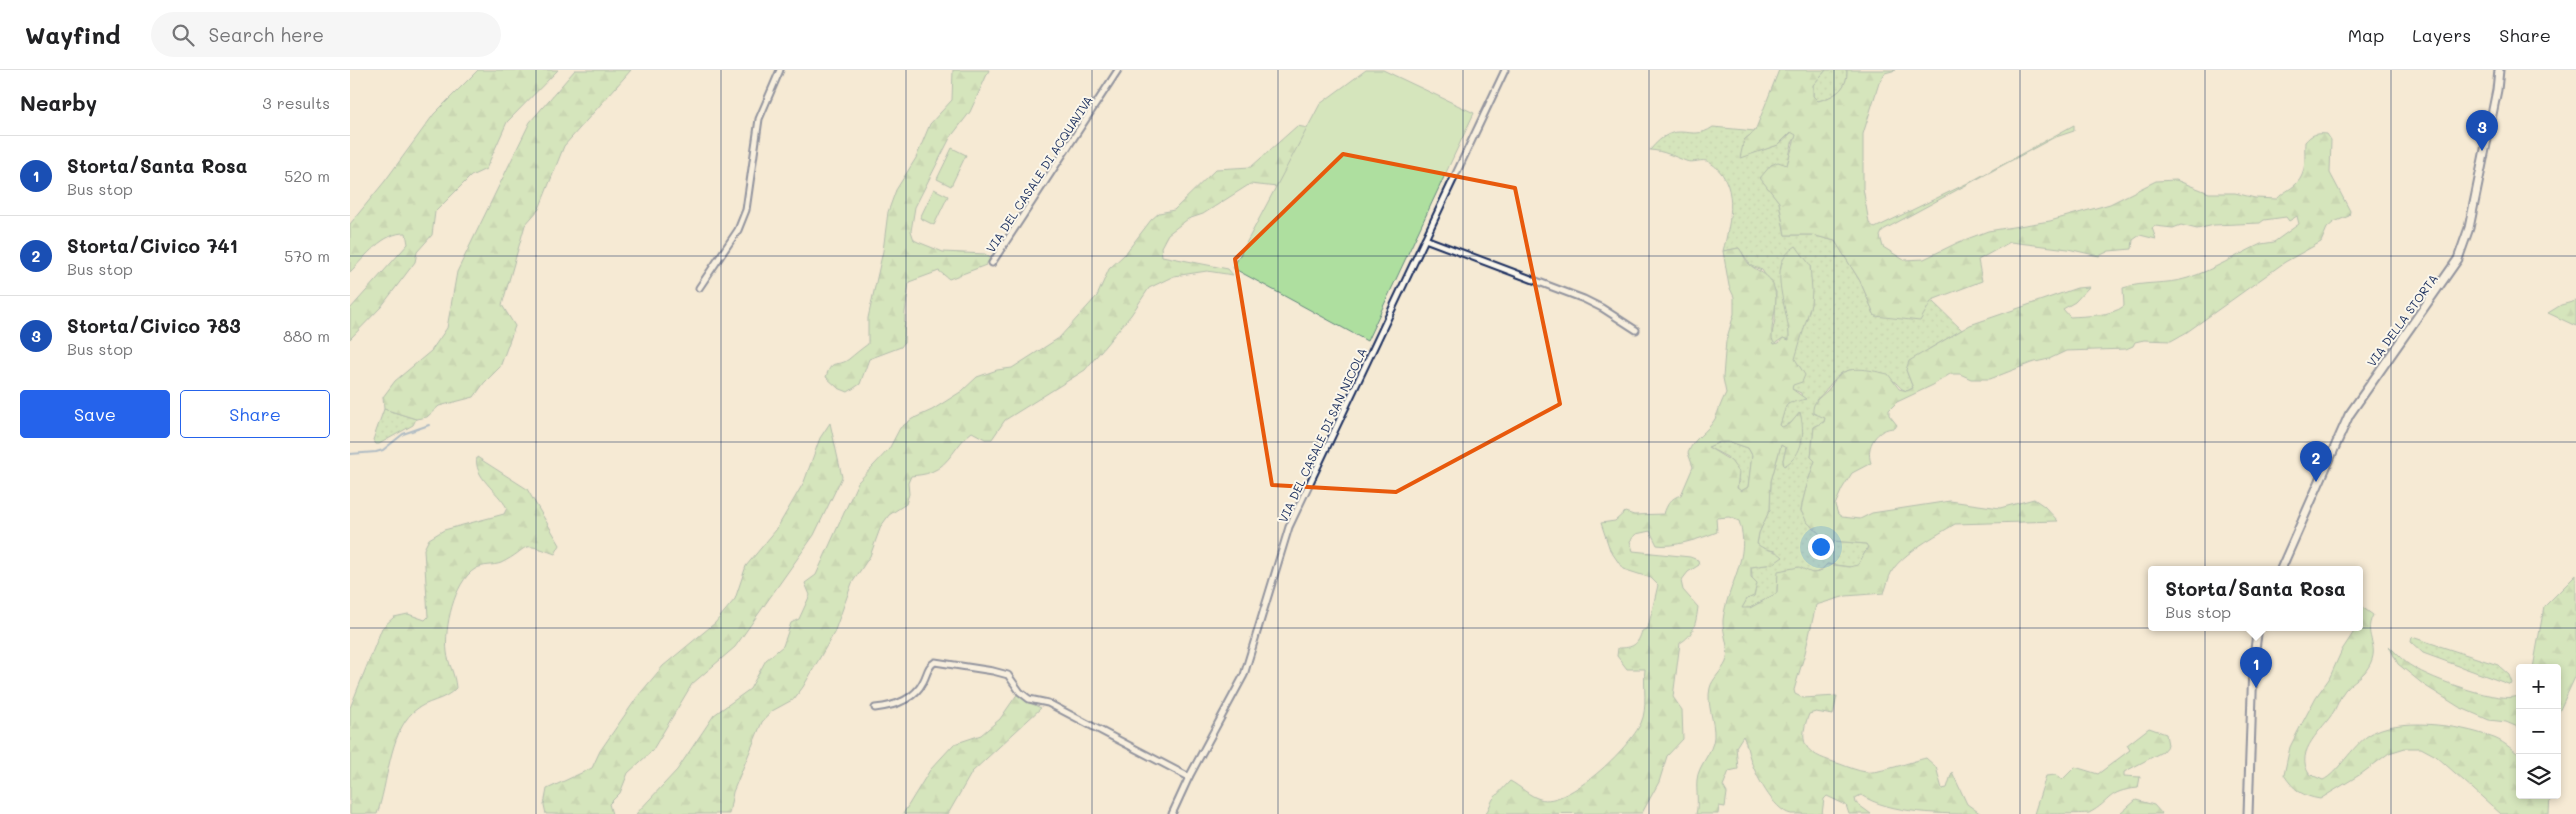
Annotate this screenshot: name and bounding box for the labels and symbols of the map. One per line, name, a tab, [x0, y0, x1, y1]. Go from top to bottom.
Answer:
street label: VIA DEL CASALE DI ACQUAVIVA	[982, 93, 1096, 255]
pin: 3	[2466, 110, 2498, 151]
street label: VIA DELLA STORTA	[2363, 271, 2441, 369]
street label: VIA DEL CASALE DI SAN NICOLA	[1274, 345, 1370, 525]
pin: 2	[2300, 441, 2332, 482]
your location	[1808, 534, 1834, 560]
pin: 1	[2240, 647, 2272, 688]

